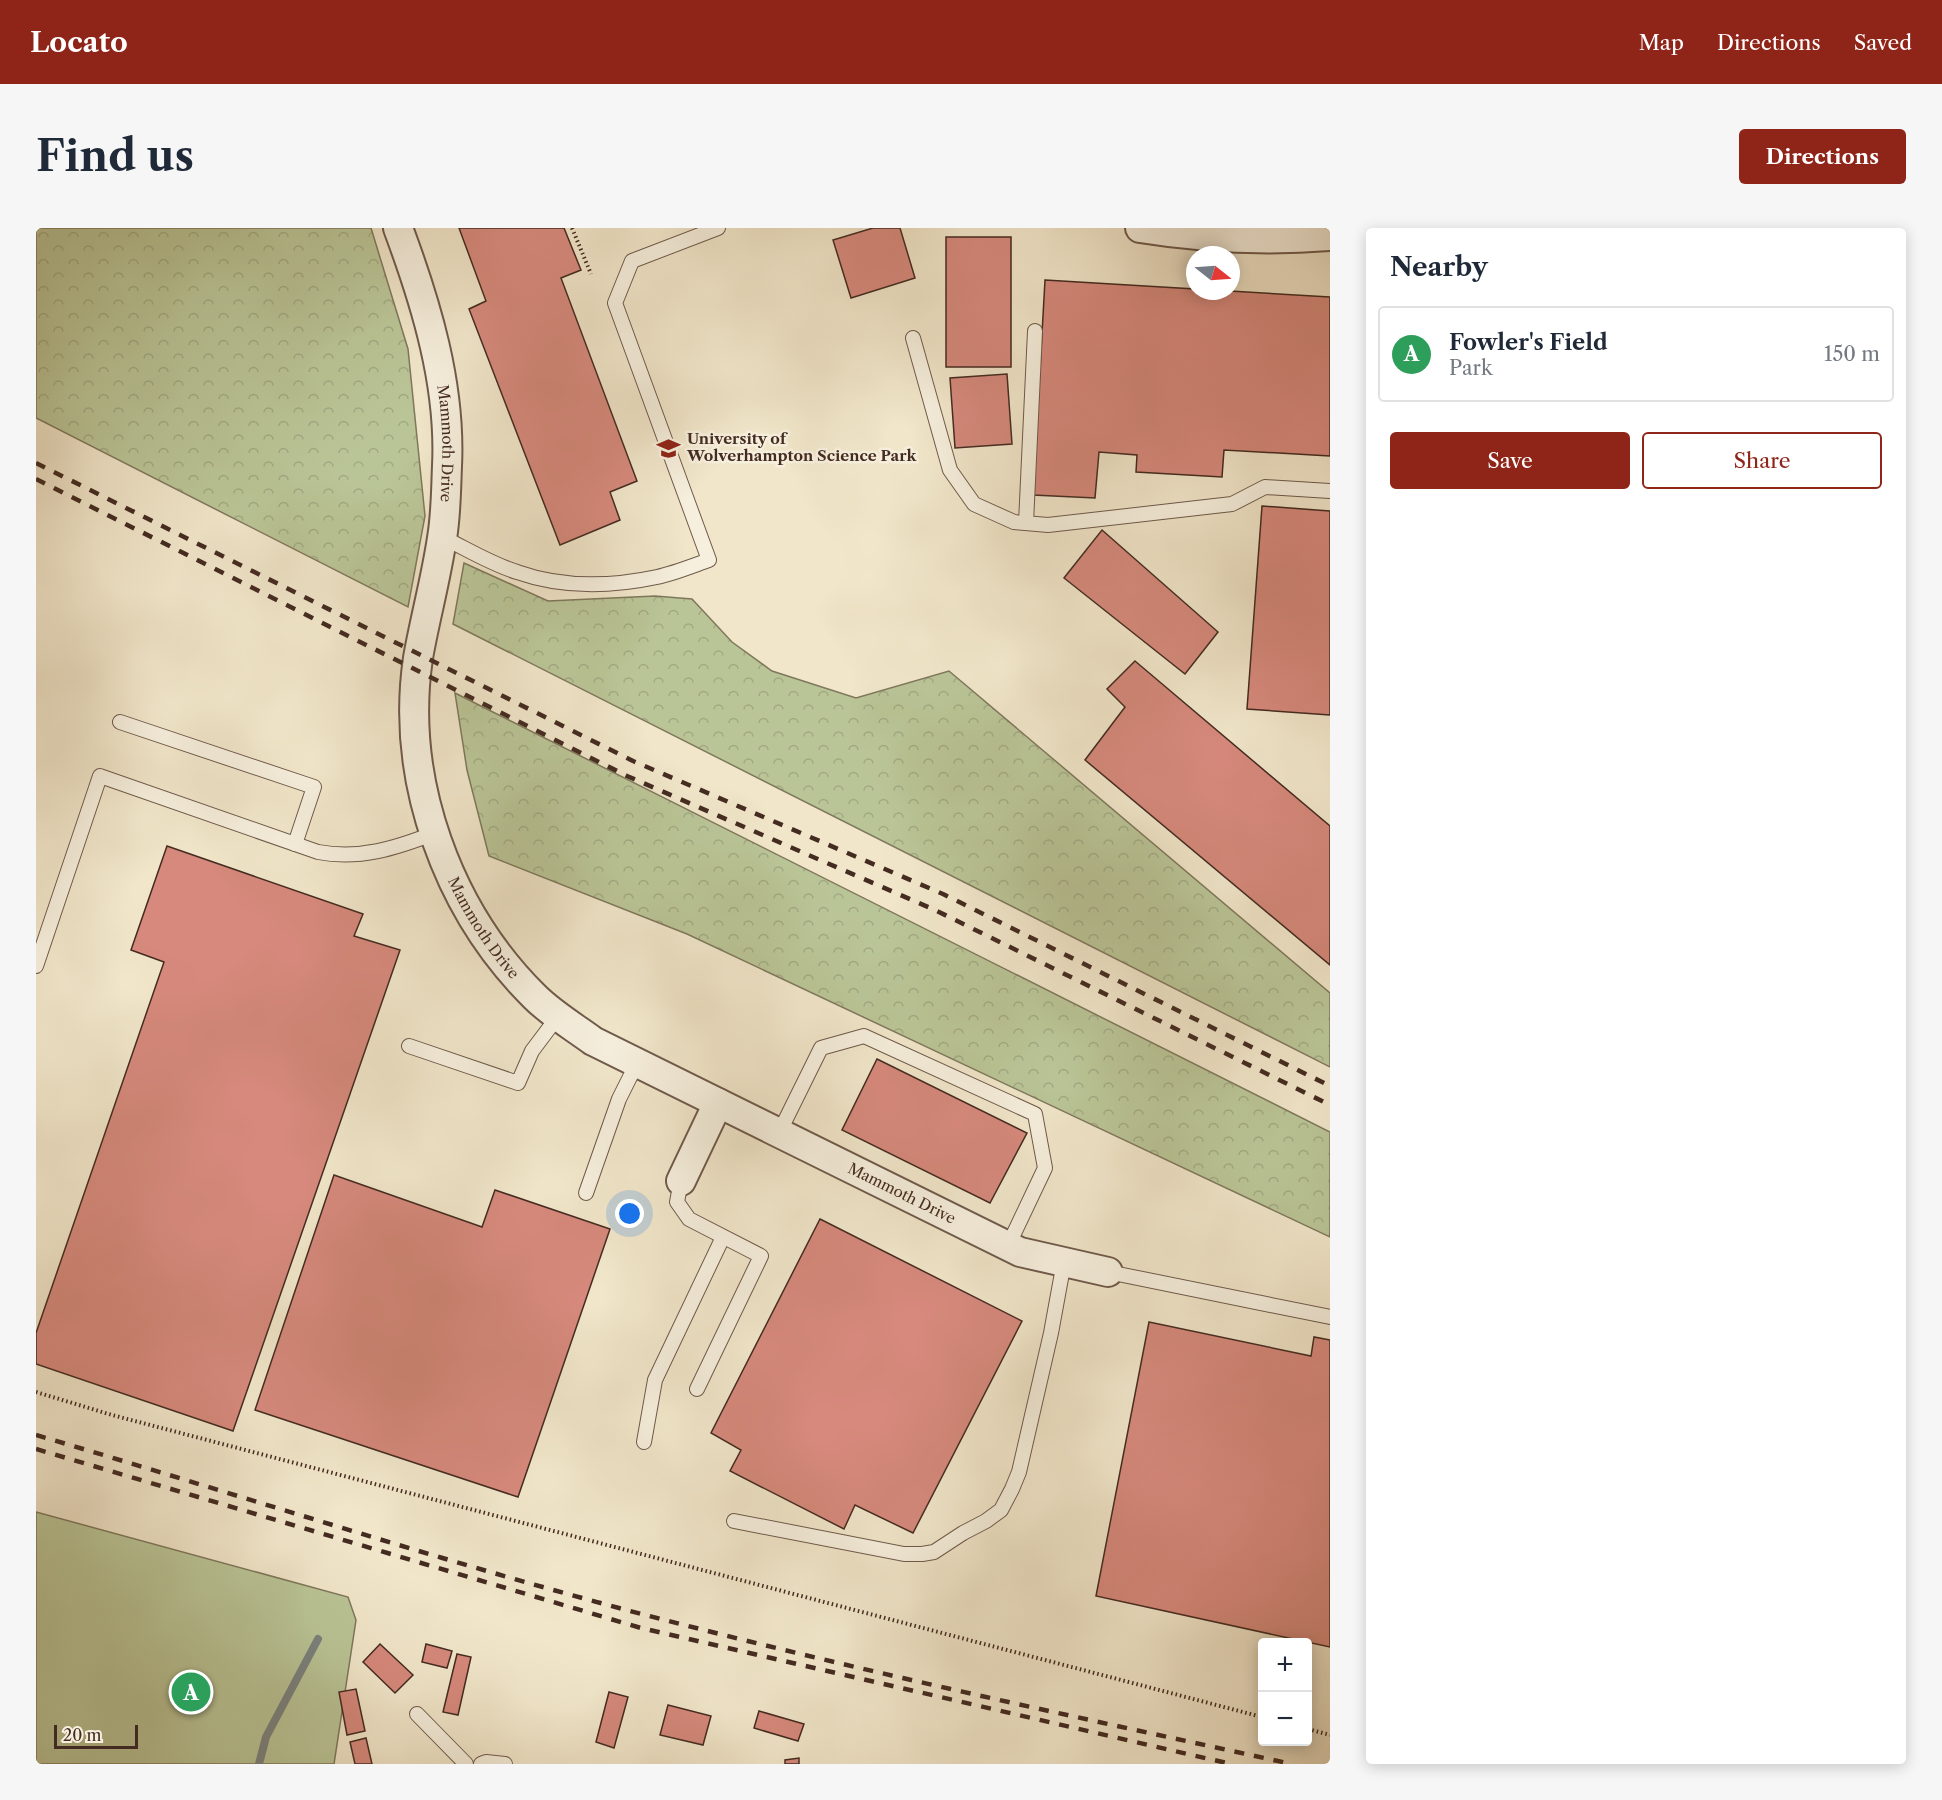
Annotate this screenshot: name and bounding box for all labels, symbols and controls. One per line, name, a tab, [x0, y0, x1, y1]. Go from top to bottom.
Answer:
text: Locato	[30, 25, 128, 59]
text: Map	[1639, 30, 1684, 55]
text: Directions	[1717, 30, 1821, 55]
text: Saved	[1854, 30, 1912, 55]
button: Directions	[1739, 129, 1906, 184]
text: Find us	[36, 130, 194, 182]
north arrow	[1186, 246, 1240, 300]
text: Nearby	[1390, 251, 1488, 283]
text: Fowler's Field	[1449, 329, 1608, 356]
text: A	[1404, 342, 1419, 366]
text: 150 m	[1824, 342, 1880, 366]
text: Park	[1449, 356, 1492, 380]
street label: Mammoth Drive	[433, 383, 457, 503]
place label: University of Wolverhampton Science Park	[686, 429, 917, 465]
button: Save	[1390, 432, 1630, 489]
button: Share	[1642, 432, 1882, 489]
school or university icon: University of Wolverhampton Science Park	[656, 435, 682, 461]
street label: Mammoth Drive	[444, 874, 523, 983]
street label: Mammoth Drive	[845, 1158, 959, 1228]
your location	[615, 1199, 644, 1228]
map controls	[1258, 1638, 1312, 1746]
button: +	[1258, 1638, 1312, 1692]
pin: A	[172, 1670, 210, 1714]
button: −	[1258, 1692, 1312, 1746]
scale bar	[54, 1722, 138, 1750]
text: 20 m	[63, 1725, 102, 1745]

